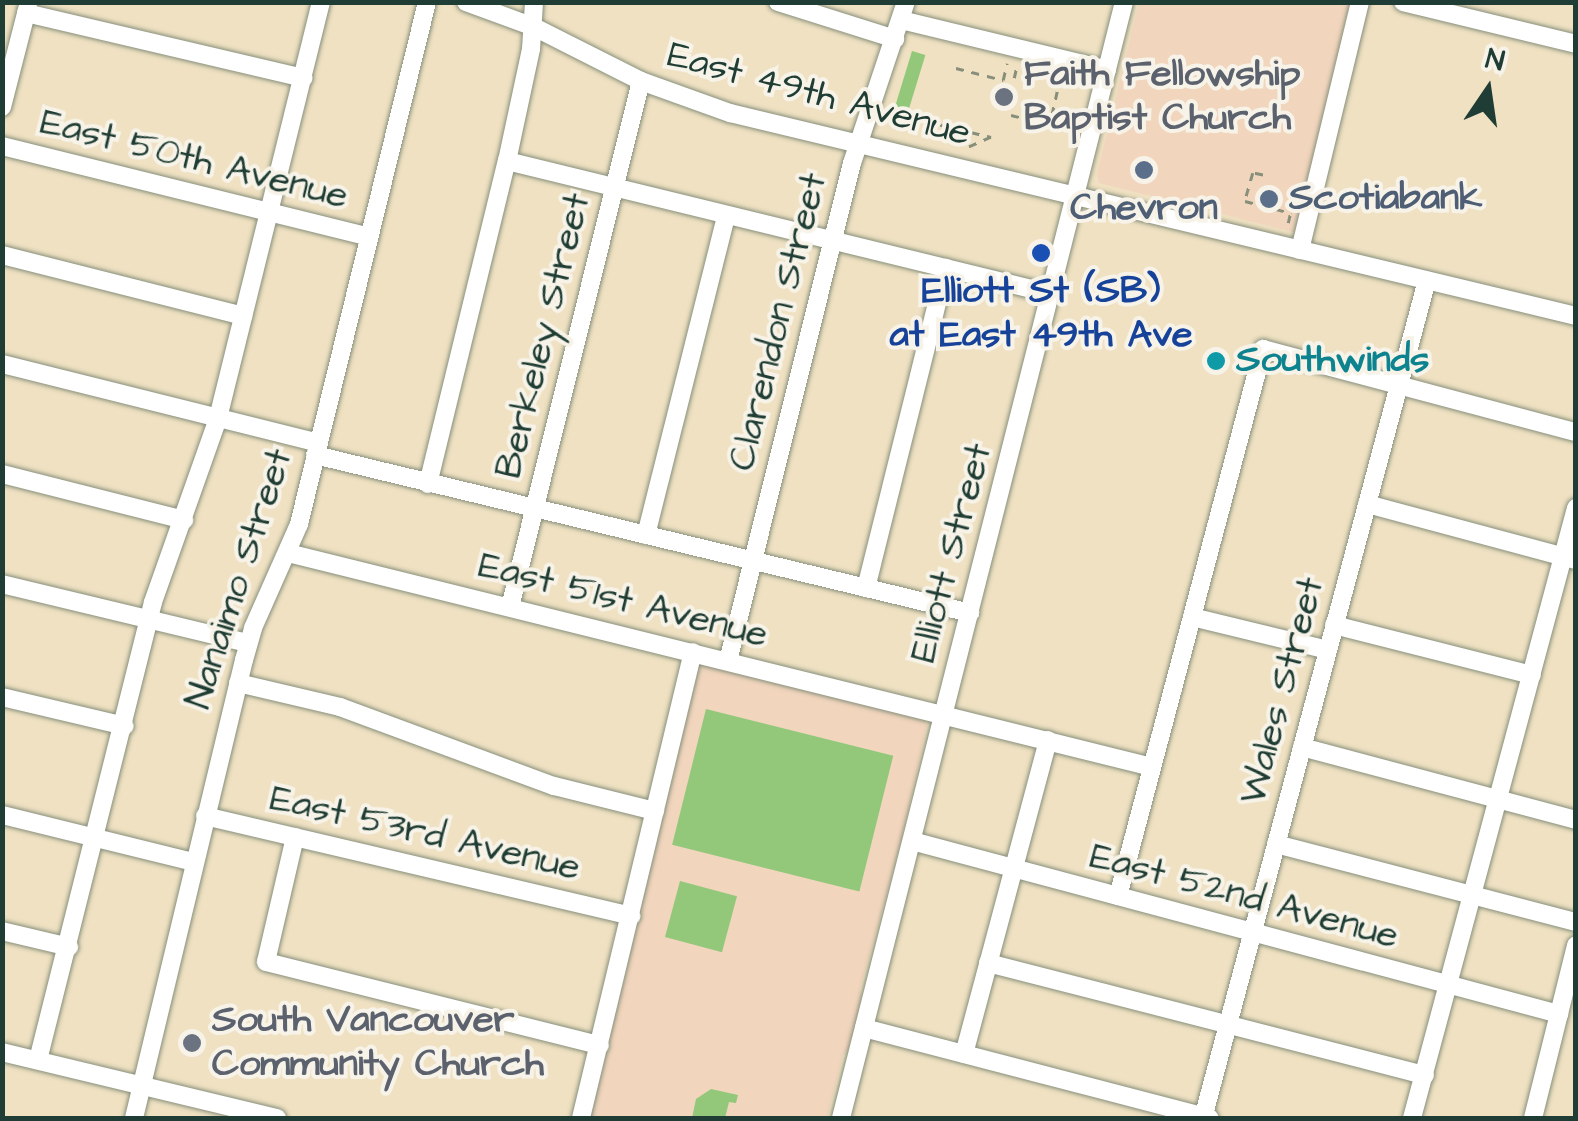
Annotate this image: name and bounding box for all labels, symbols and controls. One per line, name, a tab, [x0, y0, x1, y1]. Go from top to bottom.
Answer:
street label: East 49th Avenue	[662, 33, 976, 157]
text: N	[1482, 39, 1508, 81]
north arrow	[1438, 40, 1538, 140]
place label: Faith Fellowship Baptist Church	[1024, 52, 1301, 142]
marker: Faith Fellowship Baptist Church	[993, 86, 1015, 108]
street label: East 50th Avenue	[36, 100, 352, 220]
marker: Chevron	[1133, 159, 1155, 181]
street label: Clarendon Street	[720, 168, 838, 476]
place label: Scotiabank	[1289, 176, 1482, 222]
place label: Chevron	[1070, 186, 1218, 232]
marker: Scotiabank	[1258, 188, 1280, 210]
street label: Berkeley Street	[487, 189, 601, 483]
marker: Elliott St (SB) at East 49th Ave	[1030, 242, 1052, 264]
place label: Elliott St (SB) at East 49th Ave	[890, 269, 1192, 358]
place label: Southwinds	[1236, 338, 1429, 384]
marker: Southwinds	[1205, 350, 1227, 372]
street label: Elliott Street	[901, 439, 1003, 667]
street label: Nanaimo Street	[176, 443, 304, 715]
street label: East 51st Avenue	[474, 543, 772, 659]
street label: Wales Street	[1231, 573, 1335, 809]
street label: East 53rd Avenue	[266, 776, 584, 892]
street label: East 52nd Avenue	[1085, 834, 1403, 960]
place label: South Vancouver Community Church	[212, 998, 544, 1088]
marker: South Vancouver Community Church	[181, 1032, 203, 1054]

